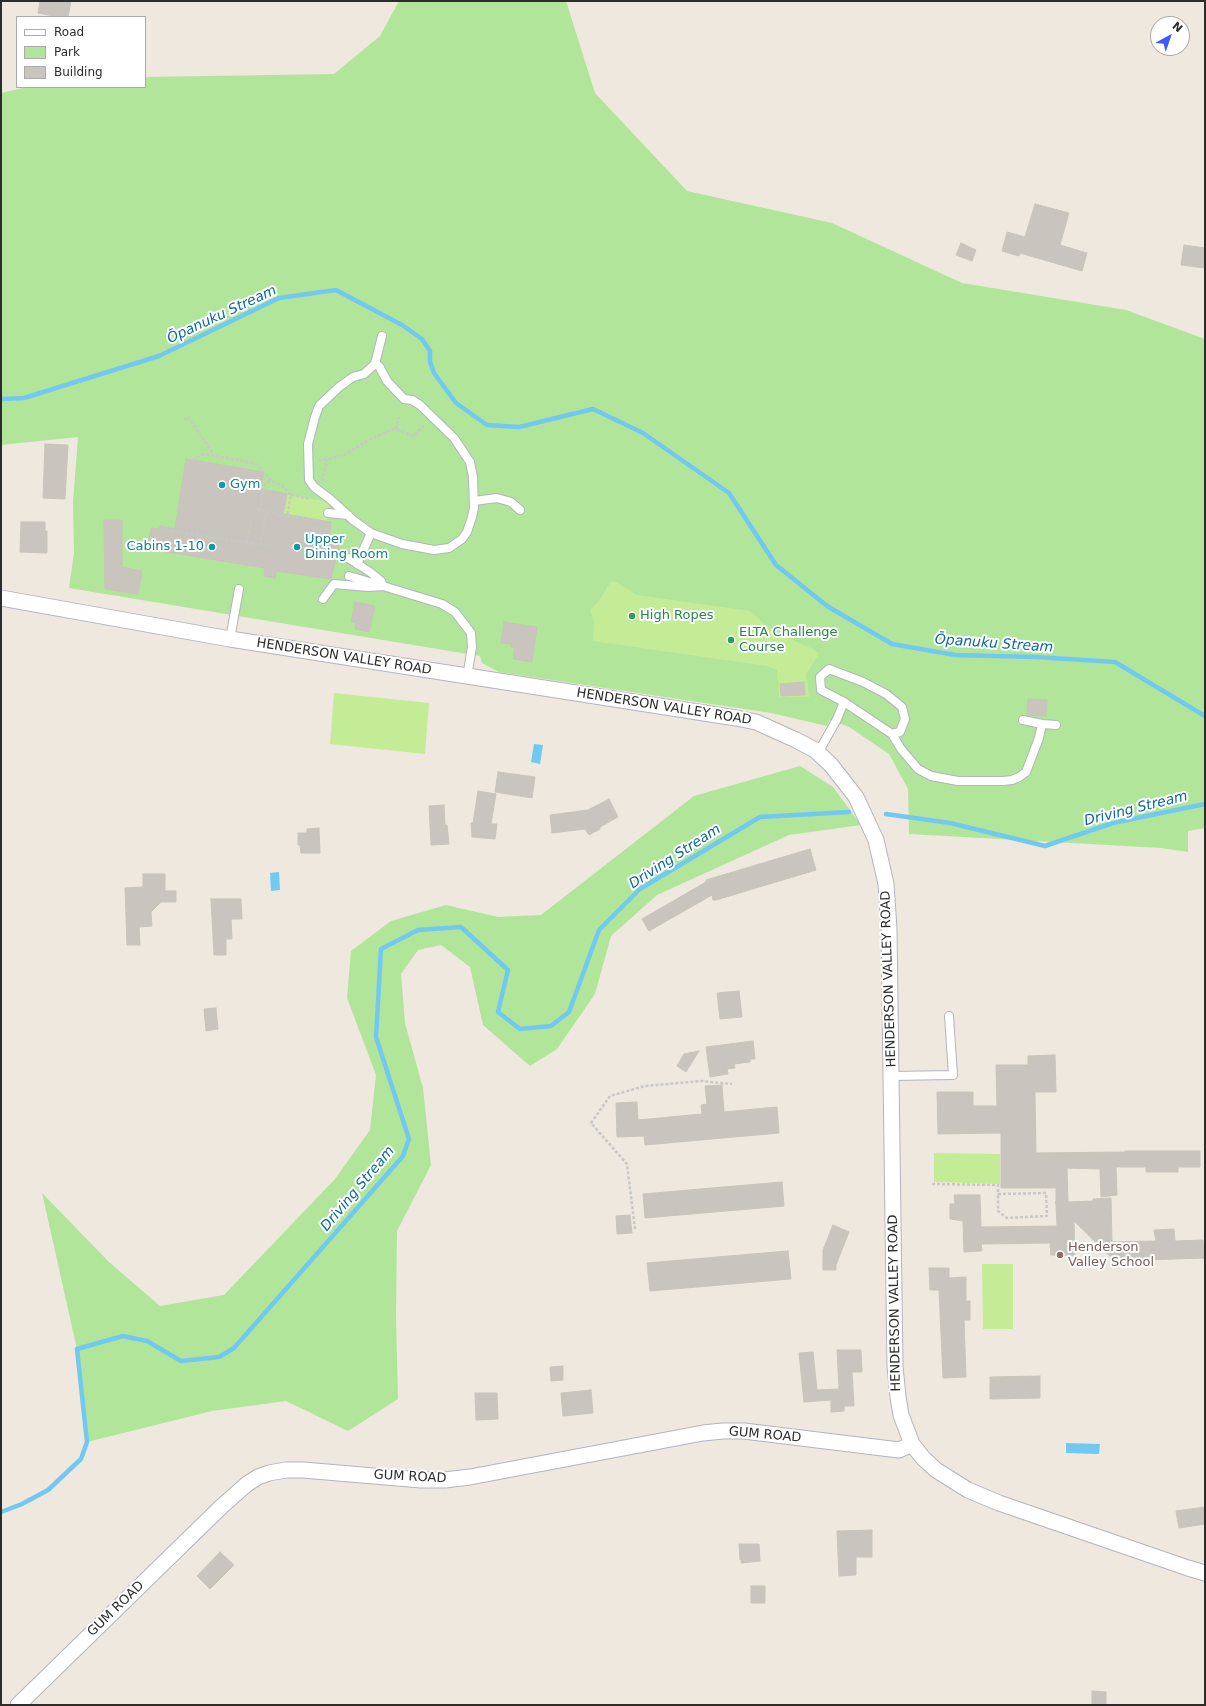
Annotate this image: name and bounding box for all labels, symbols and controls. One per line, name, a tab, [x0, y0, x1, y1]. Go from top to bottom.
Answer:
legend	[16, 16, 146, 88]
north arrow	[1150, 16, 1190, 56]
text: N	[1170, 19, 1185, 35]
text: Road	[54, 25, 84, 39]
text: Park	[54, 45, 80, 59]
text: Building	[54, 65, 103, 79]
water label: Ōpanuku Stream	[165, 282, 279, 348]
place label: Gym	[230, 477, 260, 493]
marker: Gym	[217, 480, 227, 490]
place label: Upper Dining Room	[305, 532, 388, 563]
place label: Cabins 1-10	[126, 539, 204, 555]
marker: Cabins 1-10	[207, 542, 217, 552]
marker: Upper Dining Room	[292, 542, 302, 552]
place label: High Ropes	[640, 608, 713, 624]
marker: High Ropes	[627, 611, 637, 621]
place label: ELTA Challenge Course	[739, 625, 838, 656]
water label: Ōpanuku Stream	[934, 631, 1054, 657]
street label: HENDERSON VALLEY ROAD	[255, 635, 433, 679]
marker: ELTA Challenge Course	[726, 635, 736, 645]
street label: HENDERSON VALLEY ROAD	[575, 685, 753, 729]
water label: Driving Stream	[1083, 788, 1189, 830]
water label: Driving Stream	[626, 821, 724, 893]
street label: HENDERSON VALLEY ROAD	[878, 890, 900, 1068]
water label: Driving Stream	[318, 1143, 398, 1235]
street label: HENDERSON VALLEY ROAD	[886, 1214, 904, 1392]
place label: Henderson Valley School	[1068, 1240, 1154, 1271]
marker: Henderson Valley School	[1055, 1250, 1065, 1260]
street label: GUM ROAD	[728, 1424, 802, 1446]
street label: GUM ROAD	[373, 1467, 447, 1487]
street label: GUM ROAD	[84, 1578, 148, 1640]

